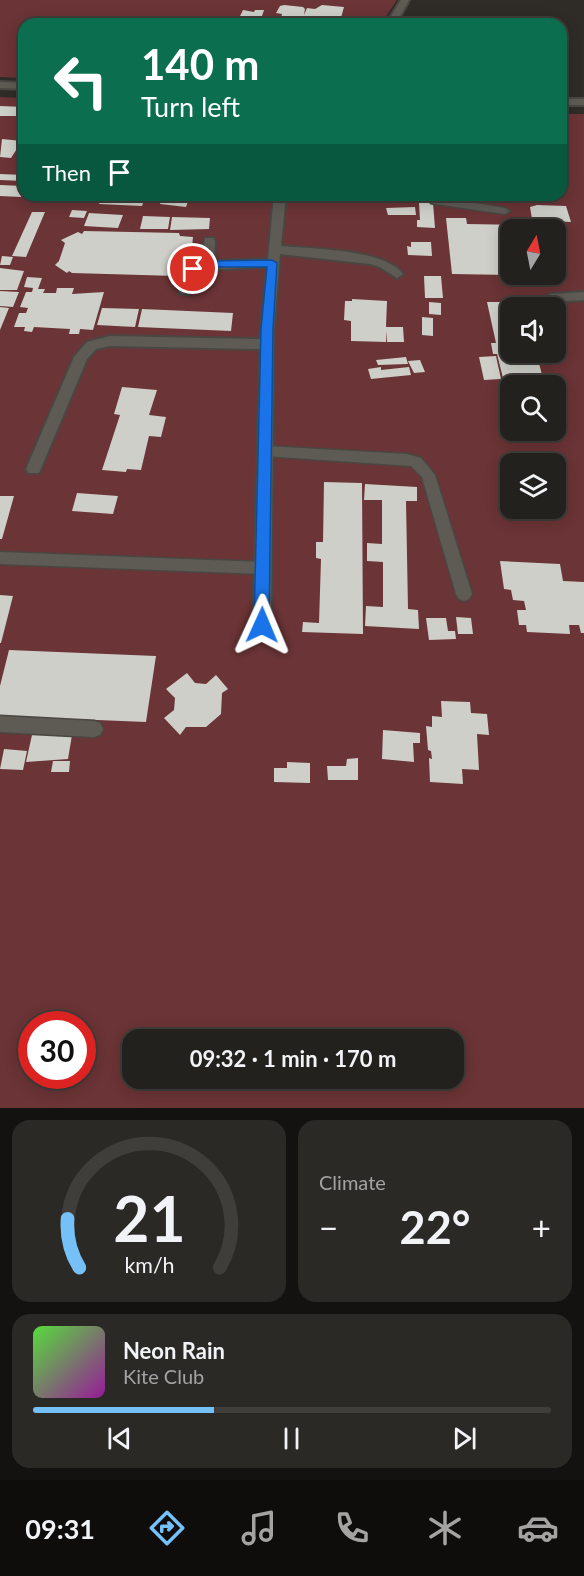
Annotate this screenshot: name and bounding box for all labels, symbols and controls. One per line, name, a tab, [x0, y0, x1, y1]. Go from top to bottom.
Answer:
text: 140 m	[141, 39, 259, 89]
icon: left	[42, 42, 120, 120]
text: Turn left	[141, 90, 240, 123]
icon: arrive	[103, 156, 136, 189]
text: Then	[42, 159, 91, 186]
north arrow	[500, 219, 566, 285]
map controls	[500, 219, 566, 519]
pin	[167, 243, 218, 294]
icon: arrive	[176, 252, 209, 285]
button: sound	[500, 297, 566, 363]
button: search	[500, 375, 566, 441]
button: layers	[500, 453, 566, 519]
position arrow	[230, 593, 294, 657]
speed limit sign: 30	[18, 1011, 96, 1089]
text: 09:32 · 1 min · 170 m	[190, 1045, 396, 1072]
text: Climate	[319, 1170, 386, 1194]
text: 21	[113, 1180, 185, 1255]
text: 22°	[400, 1200, 470, 1254]
text: −	[319, 1207, 338, 1247]
text: +	[532, 1207, 551, 1247]
text: km/h	[124, 1252, 174, 1278]
text: Neon Rain	[123, 1337, 225, 1364]
text: Kite Club	[123, 1364, 204, 1388]
icon: previous	[103, 1422, 136, 1455]
icon: pause	[275, 1422, 308, 1455]
icon: next	[448, 1422, 481, 1455]
icon: directions	[146, 1507, 188, 1549]
icon: music	[238, 1507, 280, 1549]
icon: phone	[331, 1507, 373, 1549]
icon: climate	[424, 1507, 466, 1549]
icon: car	[517, 1507, 559, 1549]
text: 09:31	[25, 1512, 95, 1545]

